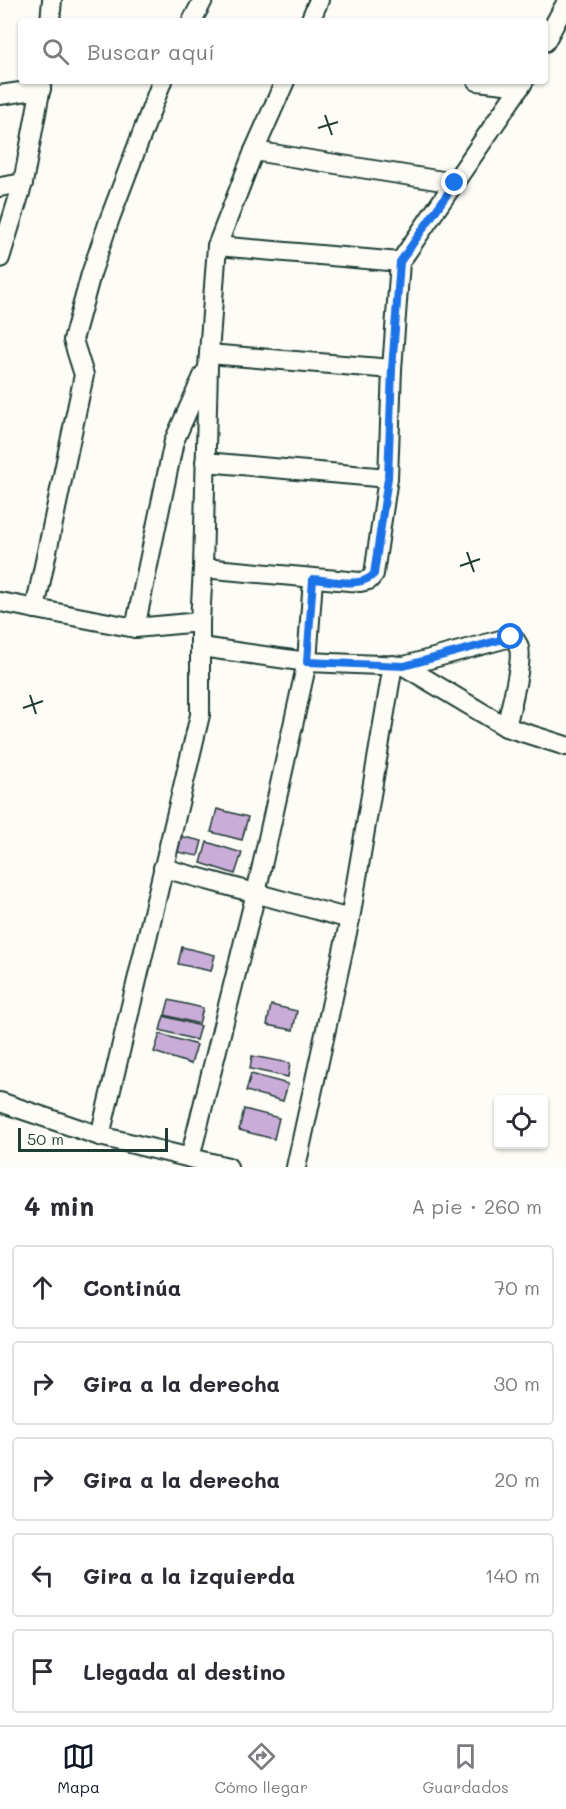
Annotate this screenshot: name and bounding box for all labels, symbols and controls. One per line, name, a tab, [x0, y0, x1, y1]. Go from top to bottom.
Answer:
search box	[18, 18, 548, 84]
icon: search	[39, 35, 72, 68]
text: Buscar aquí	[87, 37, 215, 66]
route end	[441, 169, 467, 195]
route start	[497, 623, 523, 649]
map controls	[494, 1095, 548, 1149]
button: locate	[494, 1095, 548, 1149]
scale bar	[18, 1125, 168, 1152]
text: 50 m	[27, 1128, 64, 1149]
text: 4 min	[24, 1189, 94, 1223]
text: A pie · 260 m	[412, 1193, 542, 1219]
icon: ahead	[26, 1271, 59, 1304]
text: Continúa	[83, 1273, 181, 1302]
text: 70 m	[494, 1274, 540, 1300]
icon: right	[26, 1367, 59, 1400]
text: Gira a la derecha	[83, 1369, 280, 1398]
text: 30 m	[494, 1370, 540, 1396]
icon: right	[26, 1463, 59, 1496]
text: Gira a la derecha	[83, 1465, 280, 1494]
text: 20 m	[494, 1466, 540, 1492]
icon: left	[26, 1559, 59, 1592]
text: Gira a la izquierda	[83, 1561, 295, 1590]
text: 140 m	[485, 1562, 540, 1588]
icon: arrive	[26, 1655, 59, 1688]
text: Llegada al destino	[83, 1657, 285, 1686]
tab: Mapa	[57, 1740, 100, 1797]
tab: Cómo llegar	[214, 1740, 308, 1797]
tab: Guardados	[423, 1740, 509, 1797]

